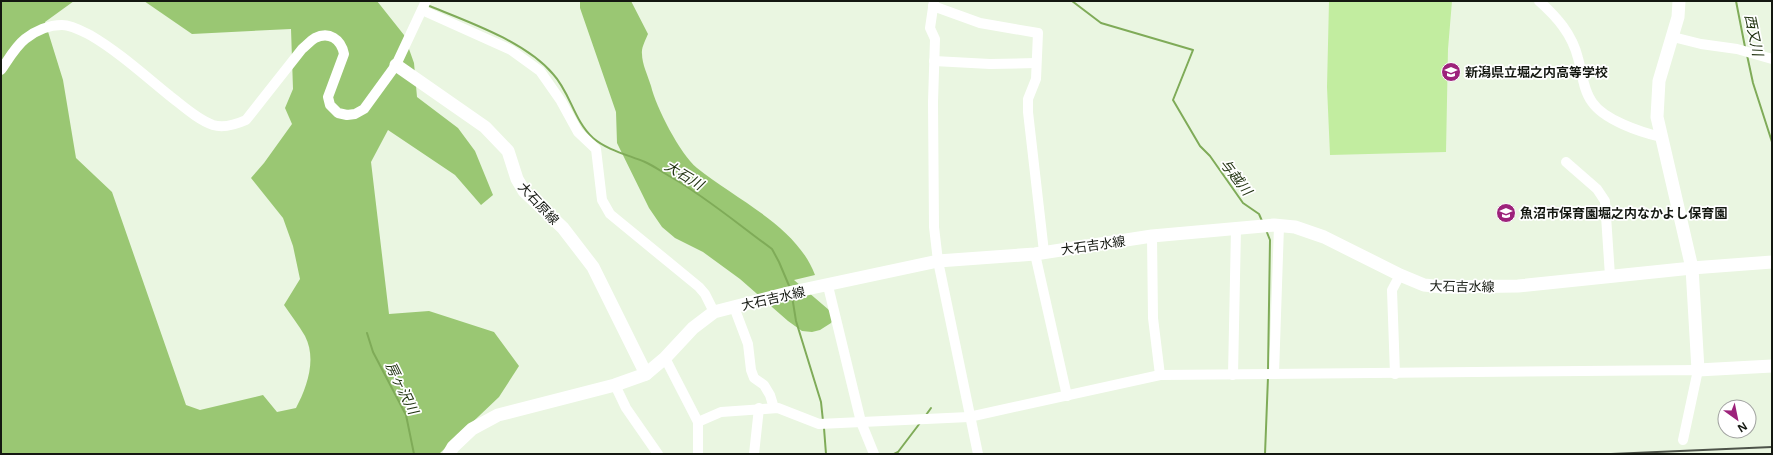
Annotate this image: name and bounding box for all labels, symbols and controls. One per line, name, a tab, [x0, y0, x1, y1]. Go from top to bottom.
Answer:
water label: 西又川	[1741, 12, 1769, 59]
school or university icon: 新潟県立堀之内高等学校	[1440, 61, 1462, 83]
place label: 新潟県立堀之内高等学校	[1465, 63, 1608, 81]
water label: 与越川	[1216, 154, 1258, 201]
water label: 大石川	[661, 156, 709, 195]
street label: 大石原線	[515, 178, 563, 228]
school or university icon: 魚沼市保育園堀之内なかよし保育園	[1495, 202, 1517, 224]
place label: 魚沼市保育園堀之内なかよし保育園	[1520, 204, 1727, 222]
street label: 大石吉水線	[1060, 232, 1126, 258]
street label: 大石吉水線	[1429, 276, 1495, 296]
street label: 大石吉水線	[739, 282, 807, 314]
water label: 房ヶ沢川	[382, 358, 424, 419]
north arrow	[1717, 399, 1757, 439]
text: N	[1735, 419, 1751, 437]

